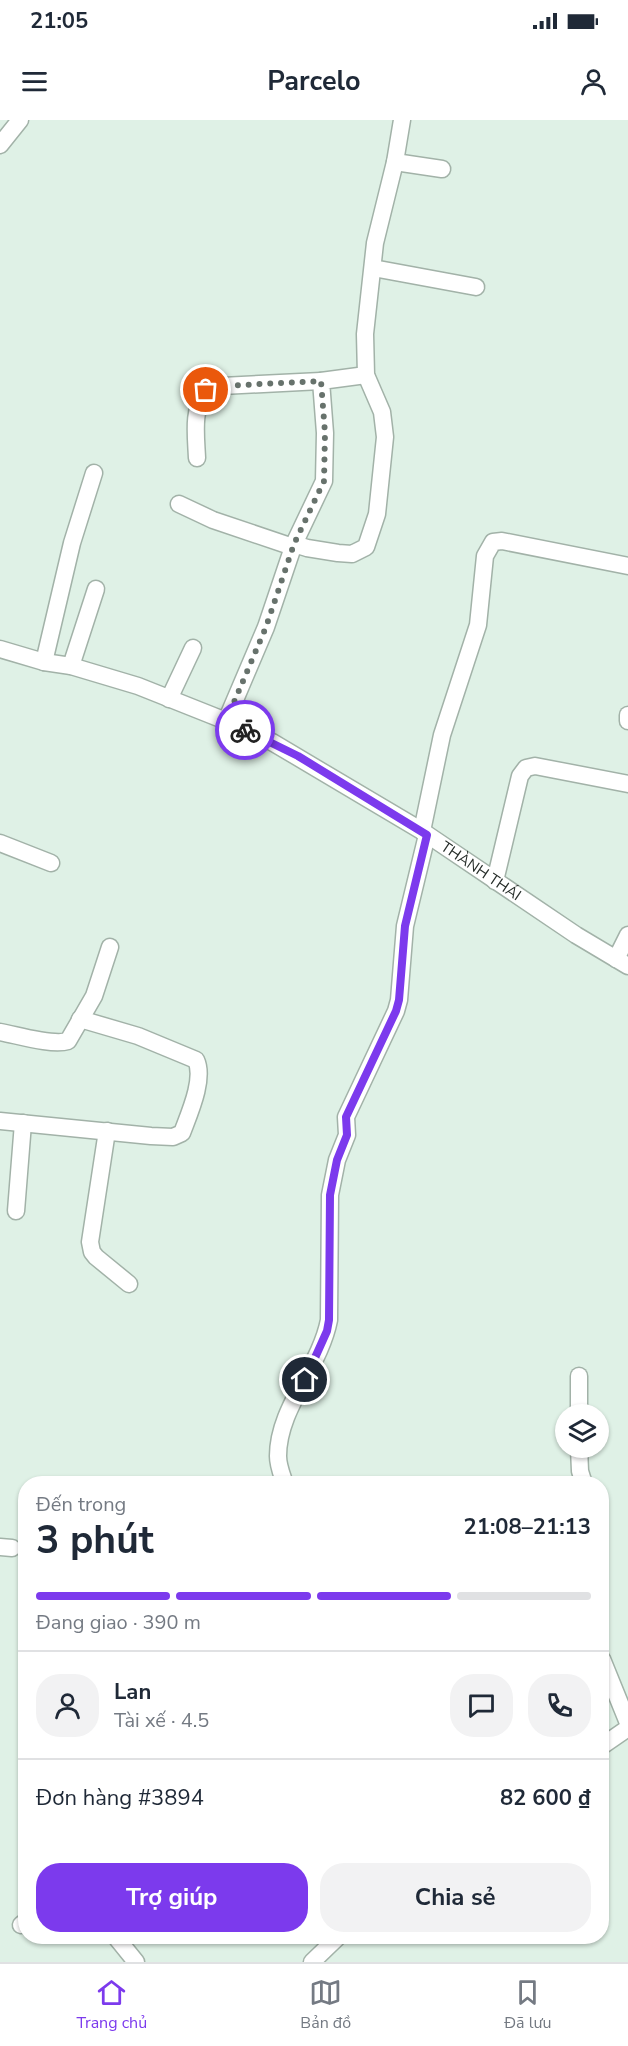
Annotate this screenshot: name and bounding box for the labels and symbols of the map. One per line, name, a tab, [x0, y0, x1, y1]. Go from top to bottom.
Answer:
pin	[180, 364, 231, 415]
courier	[215, 700, 275, 760]
street label: THÀNH THÁI	[437, 837, 525, 905]
pin	[279, 1354, 330, 1405]

